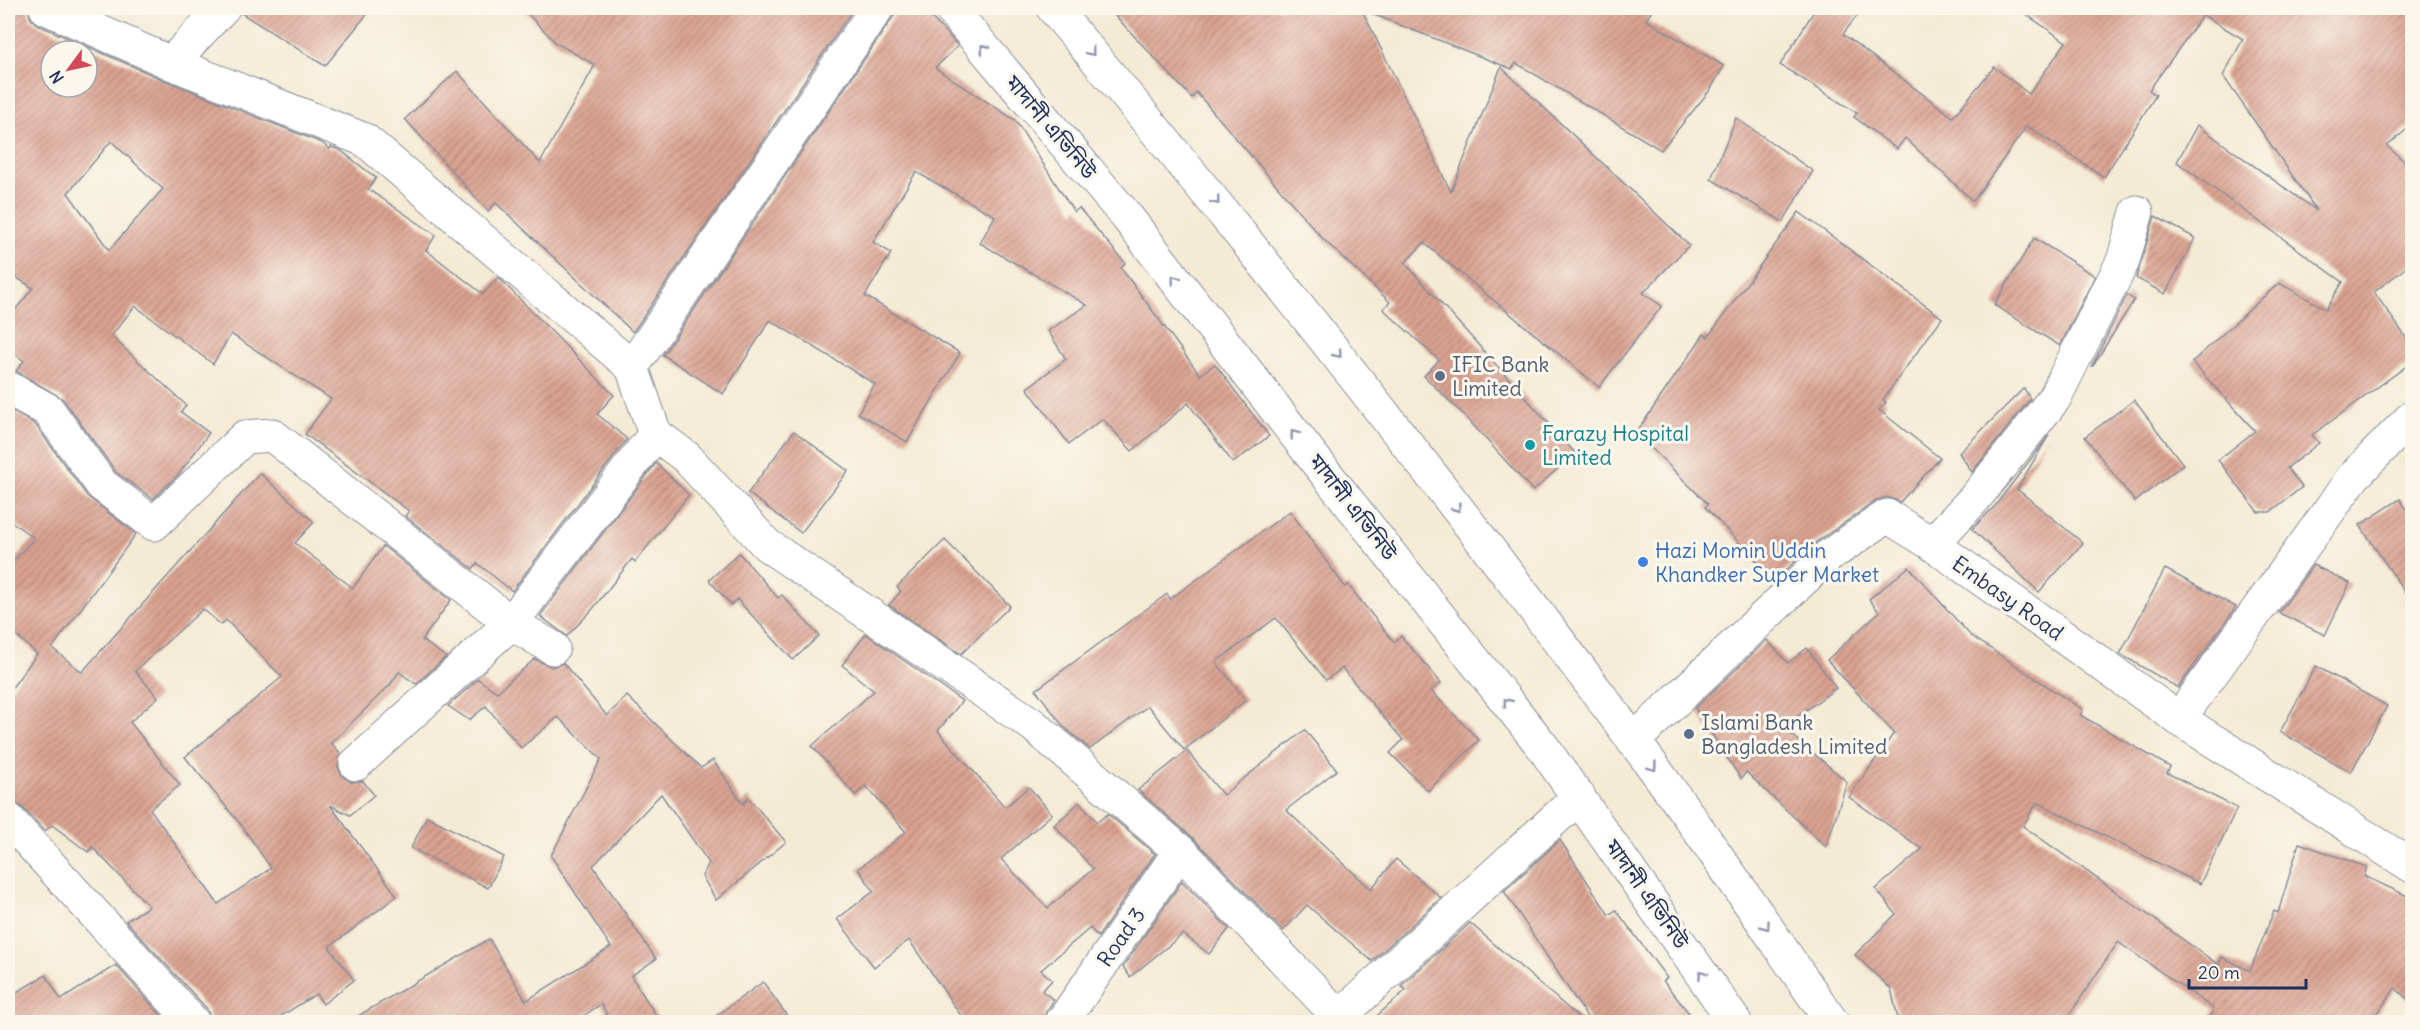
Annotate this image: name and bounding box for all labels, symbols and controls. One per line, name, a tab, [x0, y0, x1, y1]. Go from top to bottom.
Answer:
north arrow	[39, 39, 99, 99]
one-way arrow	[981, 44, 992, 55]
one-way arrow	[1083, 45, 1094, 56]
text: N	[45, 67, 68, 87]
street label: মাদানী এভিনিউ	[999, 69, 1103, 185]
one-way arrow	[1209, 194, 1220, 205]
one-way arrow	[1172, 275, 1183, 286]
one-way arrow	[1330, 347, 1341, 358]
place label: IFIC Bank Limited	[1452, 351, 1549, 402]
marker: IFIC Bank Limited	[1433, 369, 1447, 383]
place label: Farazy Hospital Limited	[1542, 420, 1689, 471]
one-way arrow	[1291, 429, 1302, 440]
marker: Farazy Hospital Limited	[1523, 438, 1537, 452]
street label: মাদানী এভিনিউ	[1302, 448, 1404, 566]
one-way arrow	[1449, 502, 1460, 513]
place label: Hazi Momin Uddin Khandker Super Market	[1655, 537, 1879, 588]
street label: Embasy Road	[1947, 550, 2069, 646]
marker: Hazi Momin Uddin Khandker Super Market	[1636, 555, 1650, 569]
one-way arrow	[1503, 697, 1514, 708]
place label: Islami Bank Bangladesh Limited	[1701, 709, 1887, 760]
marker: Islami Bank Bangladesh Limited	[1682, 727, 1696, 741]
one-way arrow	[1646, 761, 1657, 772]
street label: মাদানী এভিনিউ	[1599, 833, 1695, 955]
street label: Road 3	[1091, 902, 1151, 972]
one-way arrow	[1759, 920, 1770, 931]
scale bar	[2189, 952, 2306, 990]
text: 20 m	[2198, 961, 2240, 984]
one-way arrow	[1698, 970, 1709, 981]

